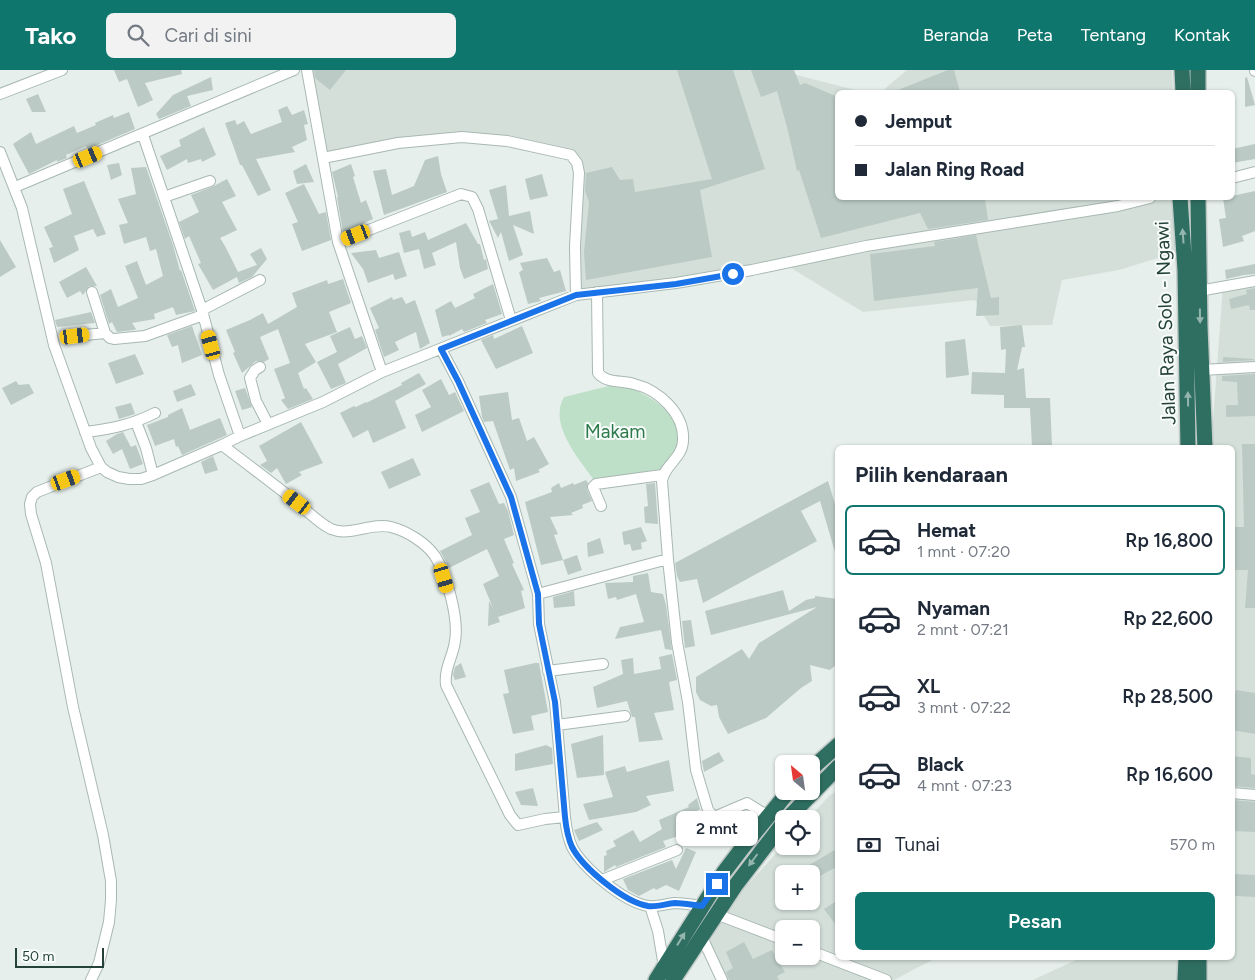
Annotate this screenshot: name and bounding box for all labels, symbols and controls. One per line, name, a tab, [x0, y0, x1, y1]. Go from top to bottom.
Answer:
search box	[106, 13, 456, 58]
text: Tako	[25, 21, 76, 50]
icon: search	[124, 21, 152, 49]
text: Cari di sini	[164, 24, 252, 47]
text: Beranda	[923, 24, 989, 46]
text: Peta	[1017, 24, 1053, 46]
text: Tentang	[1081, 24, 1146, 46]
text: Kontak	[1174, 24, 1230, 46]
text: Jemput	[885, 110, 952, 133]
car	[71, 144, 104, 170]
text: Jalan Ring Road	[885, 158, 1024, 181]
street label: Jalan Raya Solo - Ngawi	[1150, 221, 1181, 425]
car	[339, 223, 372, 247]
one-way arrow	[1179, 228, 1187, 244]
route start	[722, 263, 744, 285]
one-way arrow	[1196, 308, 1204, 324]
car	[59, 327, 90, 345]
car	[199, 329, 222, 361]
one-way arrow	[1184, 391, 1192, 407]
park label: Makam	[585, 420, 645, 443]
text: Pilih kendaraan	[855, 461, 1008, 488]
car	[49, 468, 82, 492]
car	[280, 487, 313, 517]
icon: car	[857, 518, 902, 563]
text: Hemat	[917, 519, 976, 542]
text: Rp 16,800	[1125, 529, 1213, 552]
text: 1 mnt · 07:20	[917, 542, 1010, 561]
car	[432, 561, 455, 595]
icon: car	[857, 596, 902, 641]
text: Nyaman	[917, 597, 990, 620]
text: Rp 22,600	[1123, 607, 1213, 630]
text: 2 mnt · 07:21	[917, 620, 1009, 639]
icon: car	[857, 674, 902, 719]
text: XL	[917, 675, 940, 698]
text: Rp 28,500	[1122, 685, 1213, 708]
text: 3 mnt · 07:22	[917, 698, 1011, 717]
icon: car	[857, 752, 902, 797]
text: Black	[917, 753, 964, 776]
north arrow	[775, 755, 820, 800]
map controls	[775, 755, 820, 965]
text: Rp 16,600	[1126, 763, 1213, 786]
text: 4 mnt · 07:23	[917, 776, 1012, 795]
button: locate	[775, 810, 820, 855]
callout: 2 mnt	[676, 812, 758, 846]
text: 2 mnt	[696, 819, 738, 838]
icon: cash	[855, 831, 883, 859]
text: Tunai	[895, 833, 940, 856]
text: 570 m	[1169, 835, 1215, 854]
one-way arrow	[748, 853, 759, 866]
button: +	[775, 865, 820, 910]
route end	[706, 873, 728, 895]
button: Pesan	[855, 892, 1215, 950]
button: −	[775, 920, 820, 965]
one-way arrow	[677, 932, 686, 945]
scale bar	[15, 945, 104, 968]
text: 50 m	[22, 948, 54, 965]

